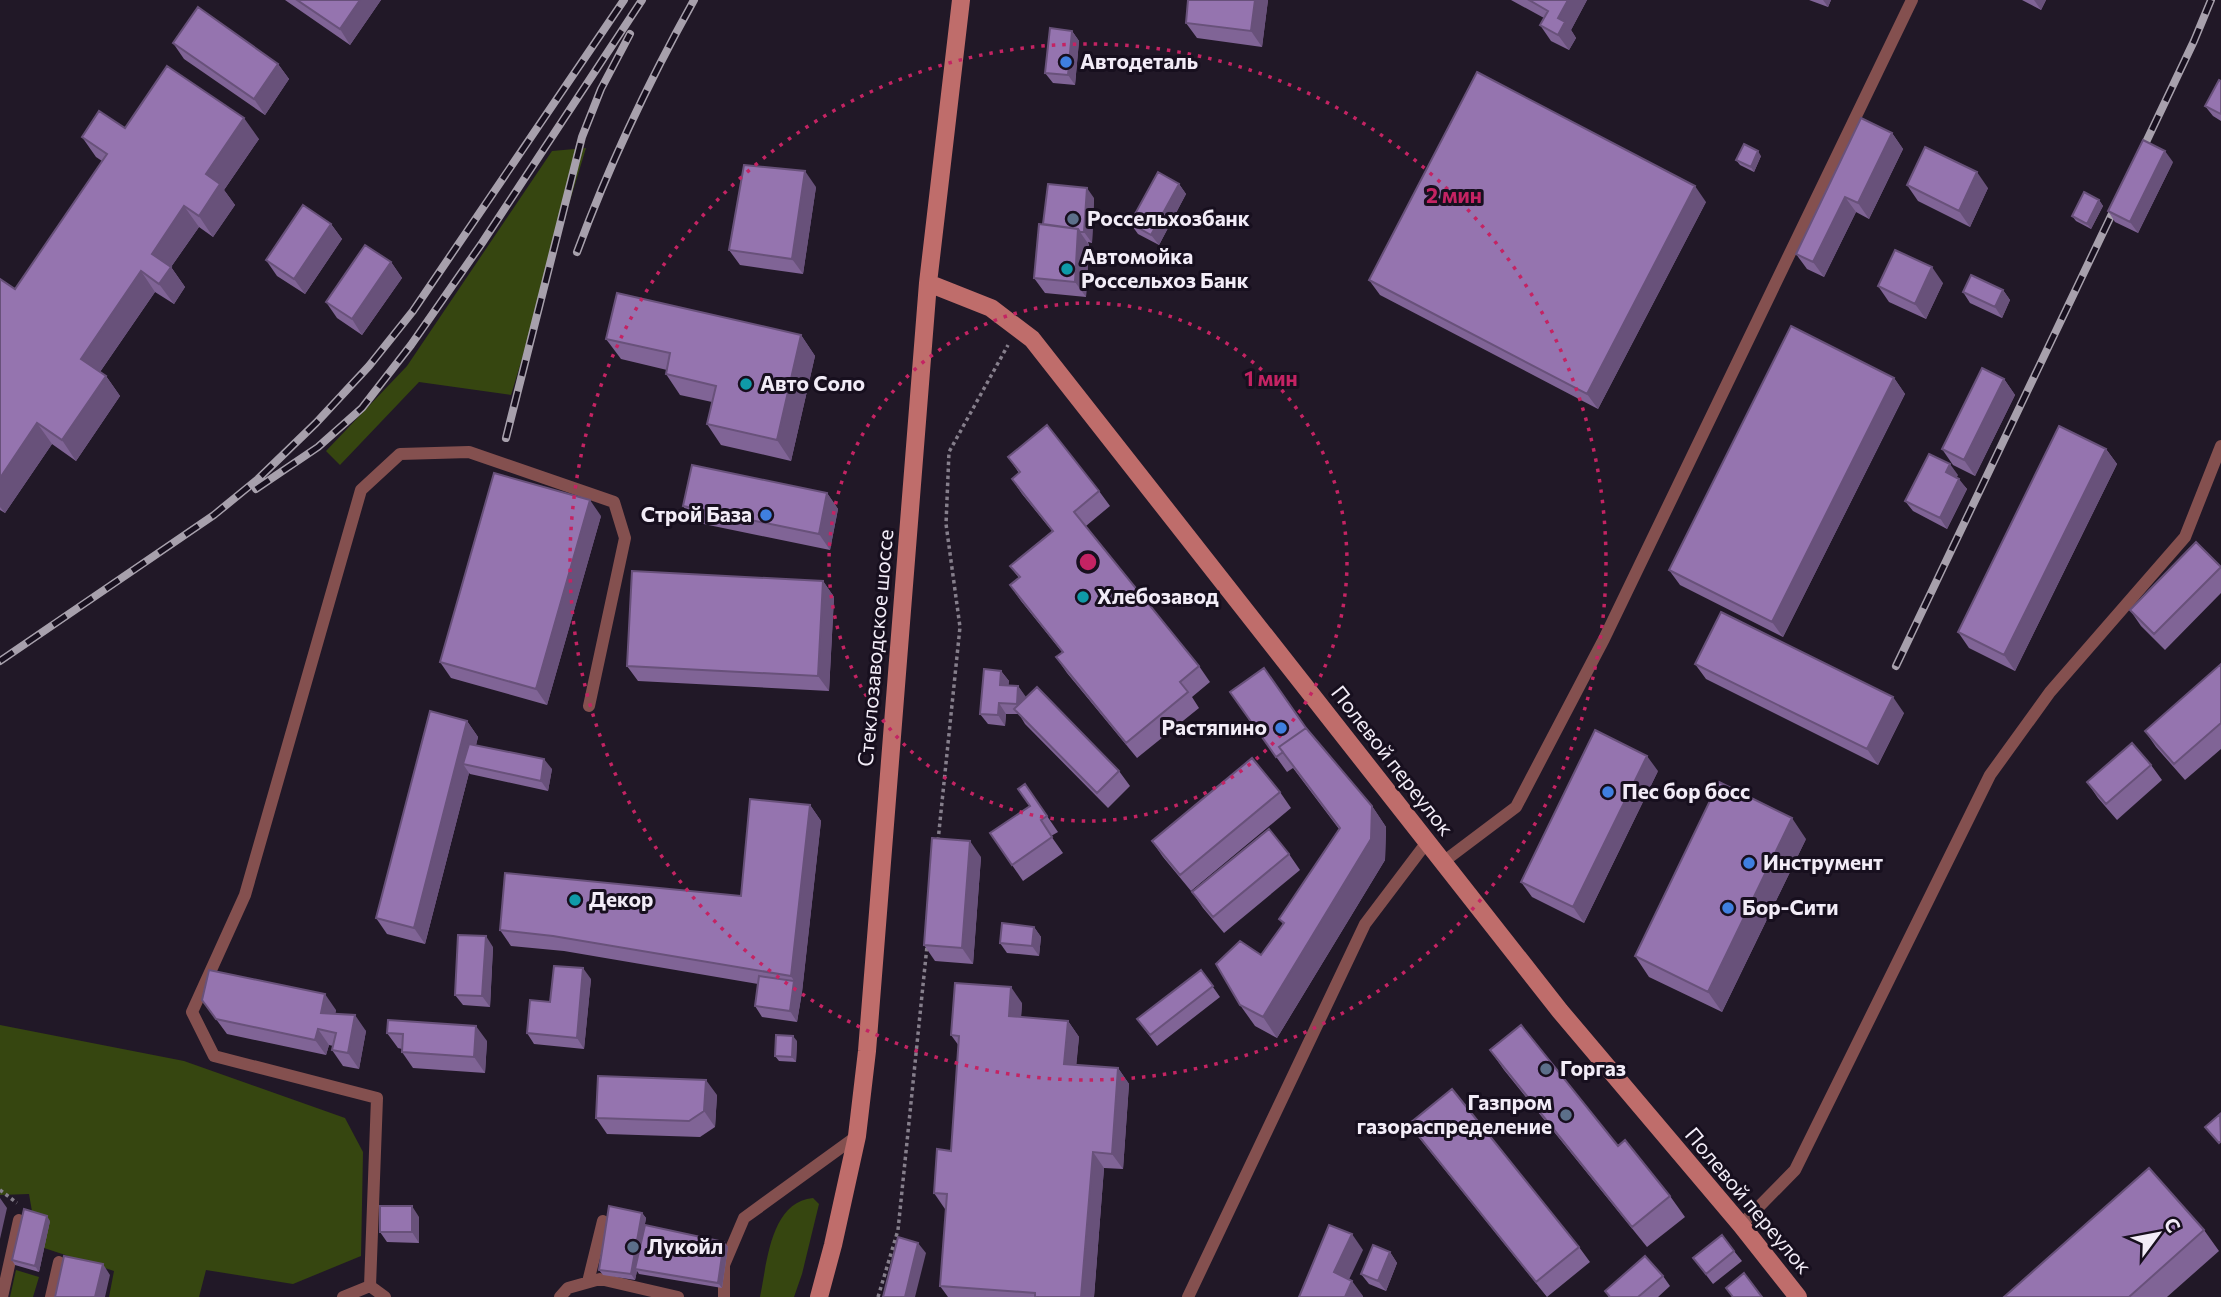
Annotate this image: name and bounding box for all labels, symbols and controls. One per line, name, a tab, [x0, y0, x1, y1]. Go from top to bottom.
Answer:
place label: Автодеталь	[1080, 48, 1198, 73]
marker: Автодеталь	[1058, 54, 1074, 70]
text: 2 мин	[1426, 182, 1482, 207]
place label: Россельхозбанк	[1087, 205, 1250, 230]
marker: Россельхозбанк	[1065, 211, 1081, 227]
place label: Автомойка Россельхоз Банк	[1081, 243, 1249, 292]
marker: Автомойка Россельхоз Банк	[1059, 261, 1075, 277]
text: 1 мин	[1244, 365, 1298, 390]
place label: Авто Соло	[760, 370, 865, 395]
marker: Авто Соло	[738, 376, 754, 392]
place label: Строй База	[641, 501, 752, 526]
marker: Строй База	[758, 507, 774, 523]
street label: Стеклозаводское шоссе	[852, 528, 897, 768]
centre of rings	[1076, 550, 1100, 574]
place label: Хлебозавод	[1097, 583, 1219, 608]
marker: Хлебозавод	[1075, 589, 1091, 605]
street label: Полевой переулок	[1327, 680, 1459, 840]
place label: Растяпино	[1161, 714, 1267, 739]
marker: Растяпино	[1273, 720, 1289, 736]
place label: Пес бор босс	[1622, 778, 1750, 803]
marker: Пес бор босс	[1600, 784, 1616, 800]
place label: Инструмент	[1763, 849, 1883, 874]
marker: Инструмент	[1741, 855, 1757, 871]
place label: Декор	[589, 886, 653, 911]
marker: Декор	[567, 892, 583, 908]
place label: Бор-Сити	[1742, 894, 1838, 919]
marker: Бор-Сити	[1720, 900, 1736, 916]
place label: Горгаз	[1560, 1055, 1626, 1080]
marker: Горгаз	[1538, 1061, 1554, 1077]
place label: Газпром газораспределение	[1357, 1089, 1552, 1138]
marker: Газпром газораспределение	[1558, 1107, 1574, 1123]
street label: Полевой переулок	[1681, 1122, 1818, 1278]
north arrow	[2123, 1199, 2193, 1269]
text: С	[2160, 1213, 2186, 1236]
place label: Лукойл	[647, 1233, 723, 1258]
marker: Лукойл	[625, 1239, 641, 1255]

